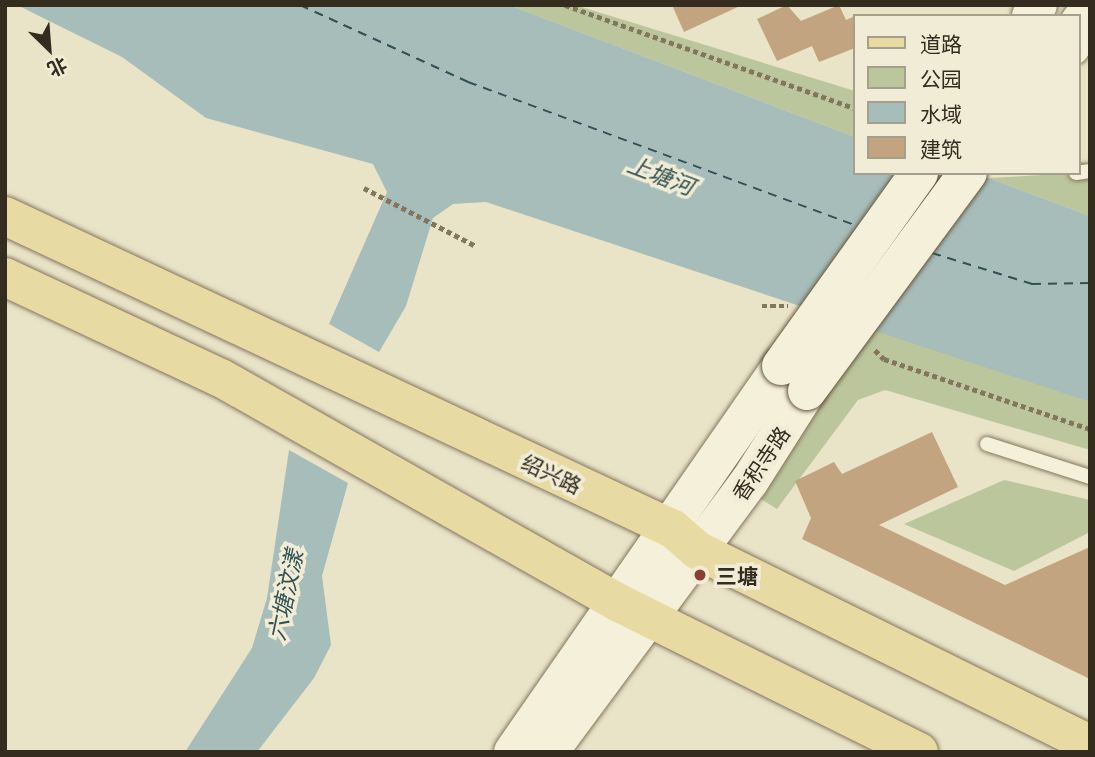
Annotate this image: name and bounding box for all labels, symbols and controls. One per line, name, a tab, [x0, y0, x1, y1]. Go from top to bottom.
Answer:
north arrow	[14, 14, 84, 84]
legend	[853, 14, 1081, 175]
text: 道路	[920, 29, 962, 57]
text: 北	[44, 52, 72, 84]
text: 公园	[920, 64, 962, 92]
text: 水域	[920, 99, 962, 127]
text: 建筑	[920, 134, 962, 162]
water label: 上塘河	[624, 150, 698, 200]
street label: 香积寺路	[726, 421, 794, 505]
street label: 绍兴路	[518, 448, 586, 498]
water label: 六塘汶漾	[262, 547, 308, 643]
place label: 三塘	[716, 562, 758, 588]
marker: 三塘	[690, 565, 710, 585]

